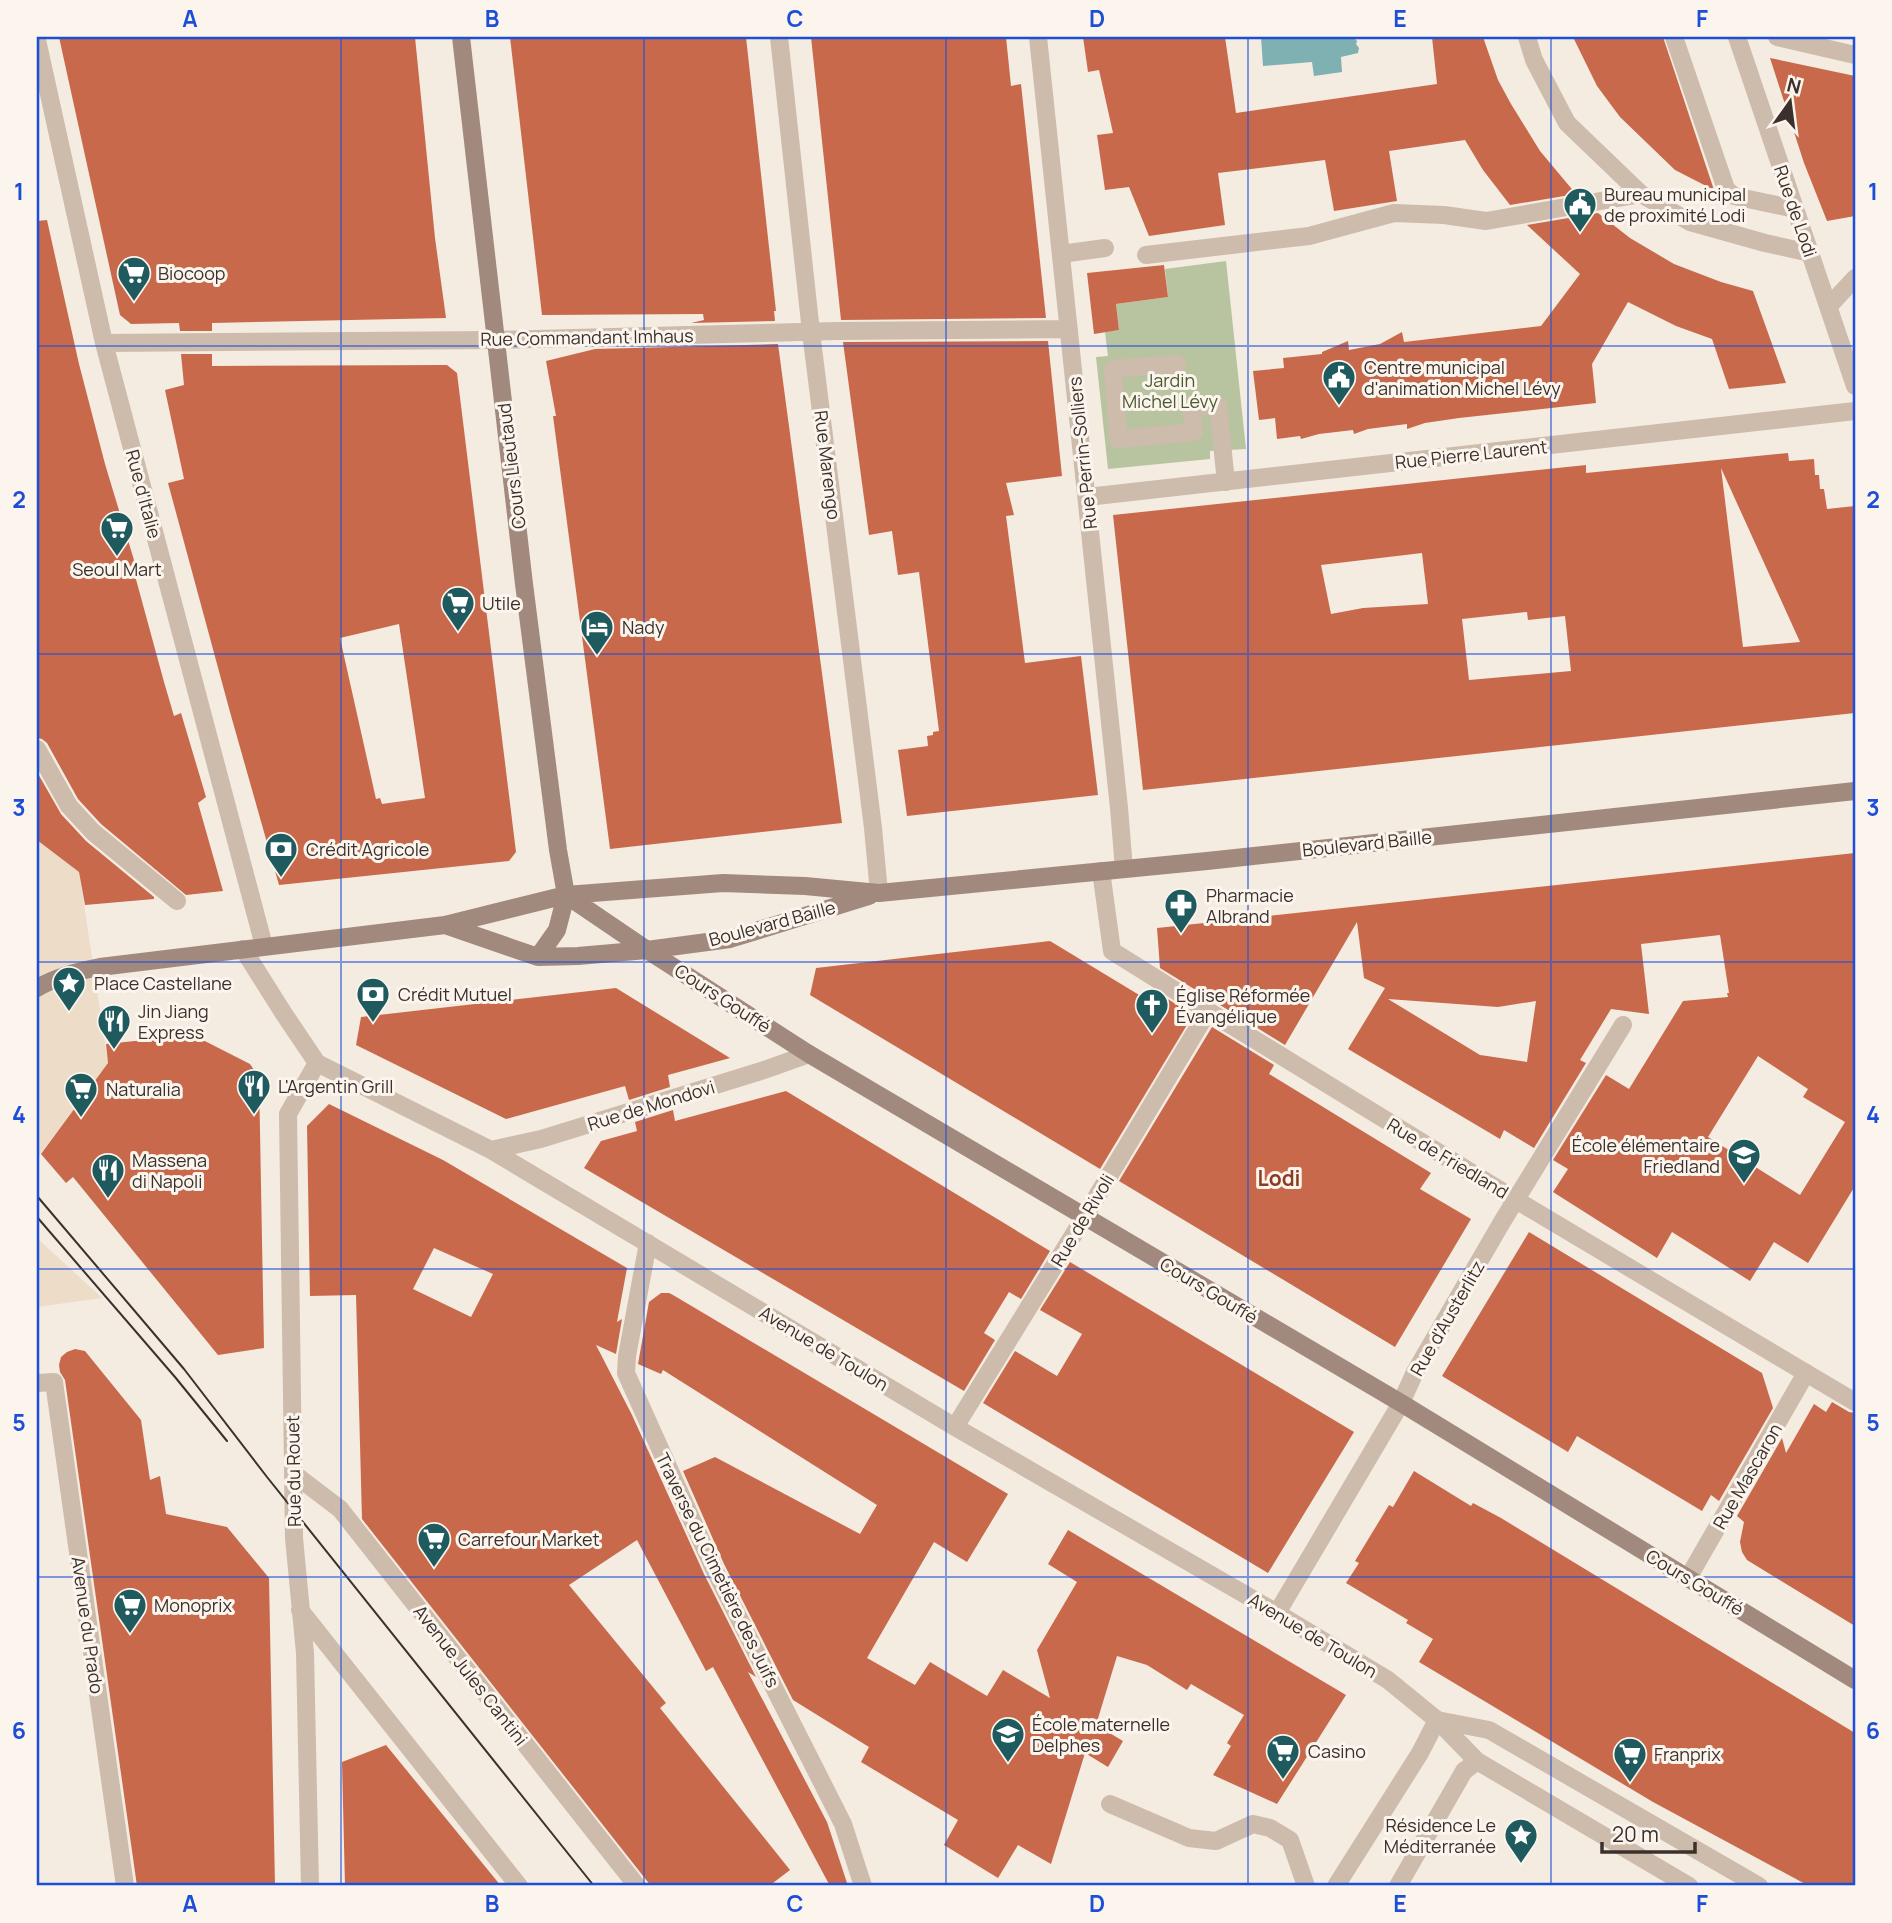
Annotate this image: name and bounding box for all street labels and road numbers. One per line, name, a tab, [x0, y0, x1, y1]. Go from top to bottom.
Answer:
street label: Rue de Lodi	[1769, 162, 1823, 260]
street label: Rue Commandant Imhaus	[480, 323, 694, 351]
street label: Rue Perrin-Solliers	[1062, 375, 1102, 531]
street label: Cours Lieutaud	[491, 402, 531, 530]
street label: Rue Marengo	[809, 409, 847, 521]
street label: Rue Pierre Laurent	[1394, 434, 1548, 474]
street label: Rue d'Italie	[121, 447, 167, 541]
street label: Boulevard Baille	[1301, 824, 1433, 862]
street label: Boulevard Baille	[706, 895, 838, 951]
street label: Cours Gouffé	[670, 958, 776, 1038]
street label: Rue de Mondovi	[585, 1074, 717, 1136]
street label: Rue de Friedland	[1383, 1112, 1513, 1204]
street label: Rue de Rivoli	[1045, 1169, 1119, 1271]
street label: Cours Gouffé	[1156, 1251, 1262, 1329]
street label: Rue d'Austerlitz	[1404, 1256, 1490, 1380]
street label: Avenue de Toulon	[755, 1300, 893, 1396]
street label: Rue du Rouet	[280, 1415, 306, 1527]
street label: Rue Mascaron	[1707, 1419, 1787, 1533]
street label: Traverse du Cimetière des Juifs	[651, 1449, 785, 1691]
street label: Cours Gouffé	[1642, 1543, 1748, 1621]
street label: Avenue du Prado	[66, 1555, 110, 1695]
street label: Avenue de Toulon	[1244, 1587, 1382, 1683]
street label: Avenue Jules Cantini	[409, 1600, 533, 1750]

